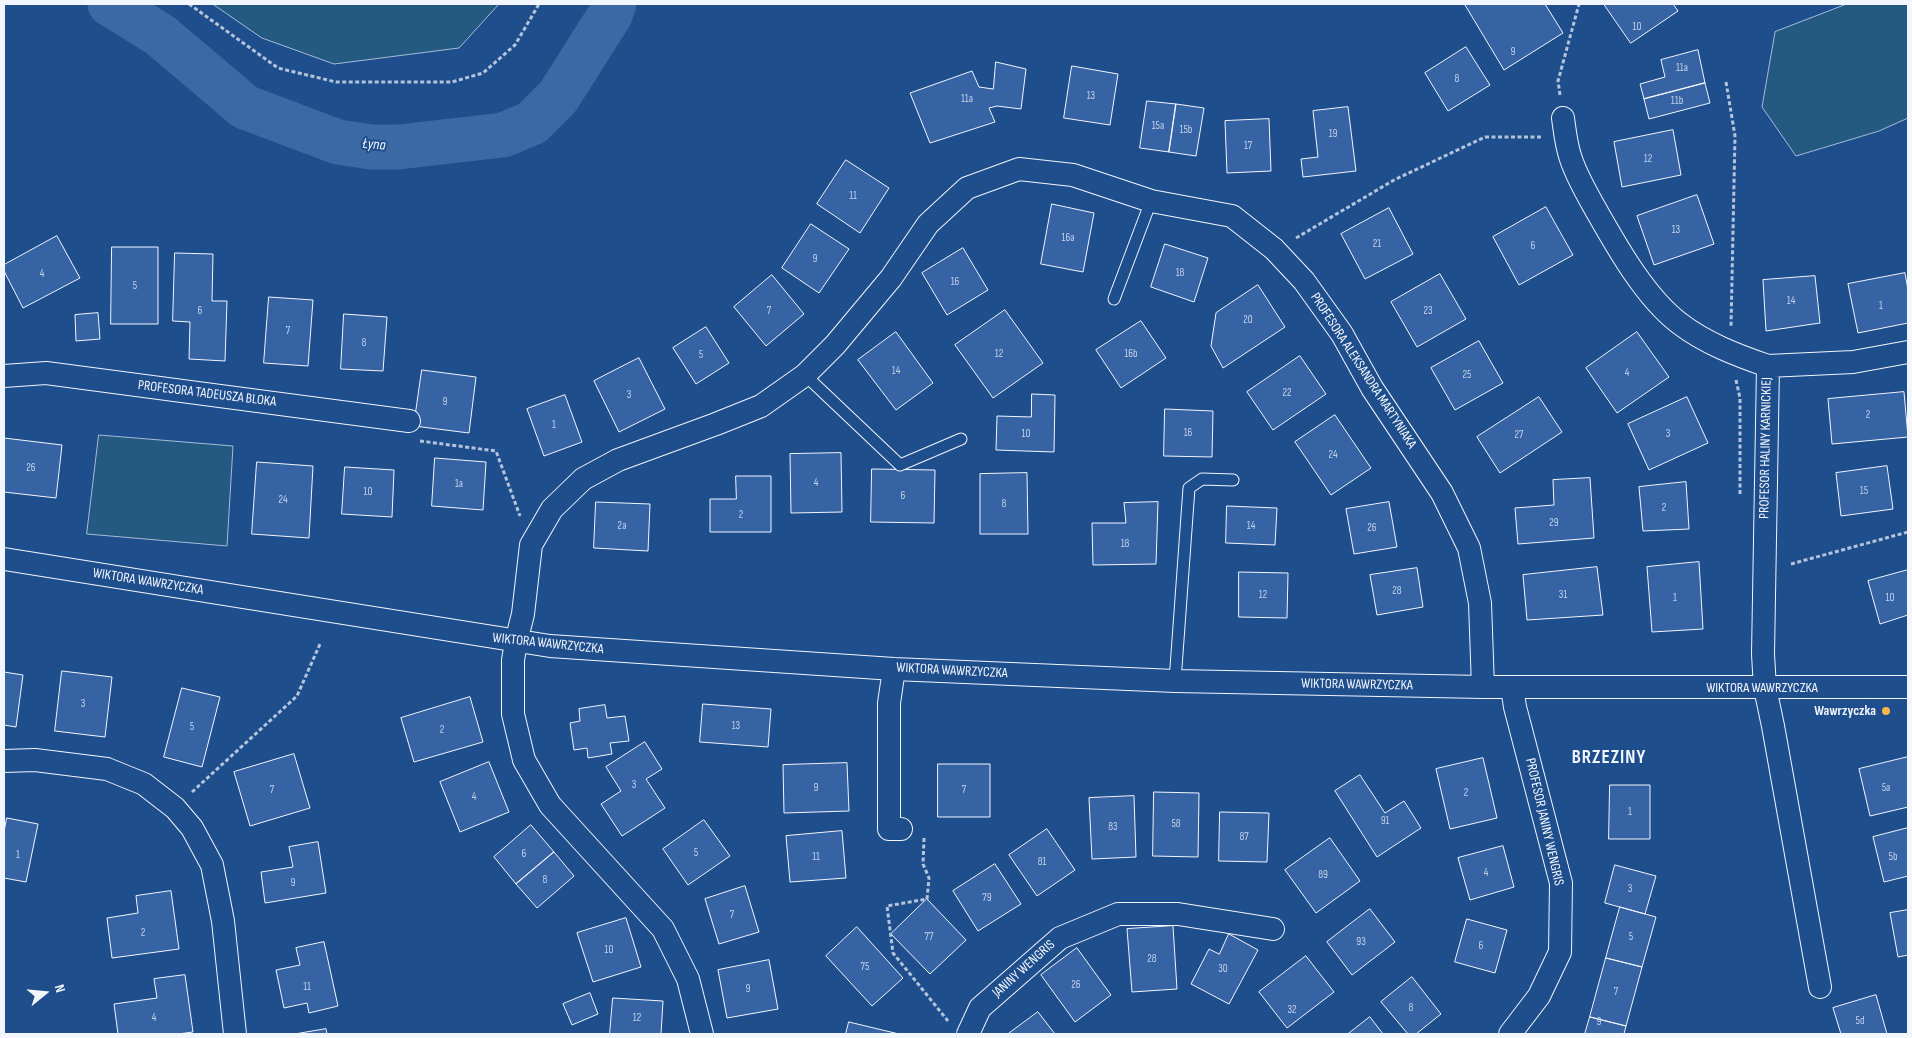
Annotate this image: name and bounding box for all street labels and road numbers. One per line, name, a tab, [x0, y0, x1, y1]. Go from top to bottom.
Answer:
street label: PROFESORA ALEKSANDRA MARTYNIAKA	[1306, 290, 1420, 452]
street label: PROFESORA TADEUSZA BLOKA	[137, 377, 277, 411]
street label: PROFESOR HALINY KARNICKIEJ	[1756, 377, 1776, 519]
street label: WIKTORA WAWRZYCZKA	[92, 565, 204, 599]
street label: WIKTORA WAWRZYCZKA	[492, 630, 604, 658]
street label: WIKTORA WAWRZYCZKA	[896, 660, 1008, 682]
street label: WIKTORA WAWRZYCZKA	[1301, 676, 1413, 694]
street label: WIKTORA WAWRZYCZKA	[1706, 680, 1818, 696]
street label: PROFESOR JANINY WENGRIS	[1521, 757, 1567, 887]
street label: JANINY WENGRIS	[989, 937, 1059, 1001]

